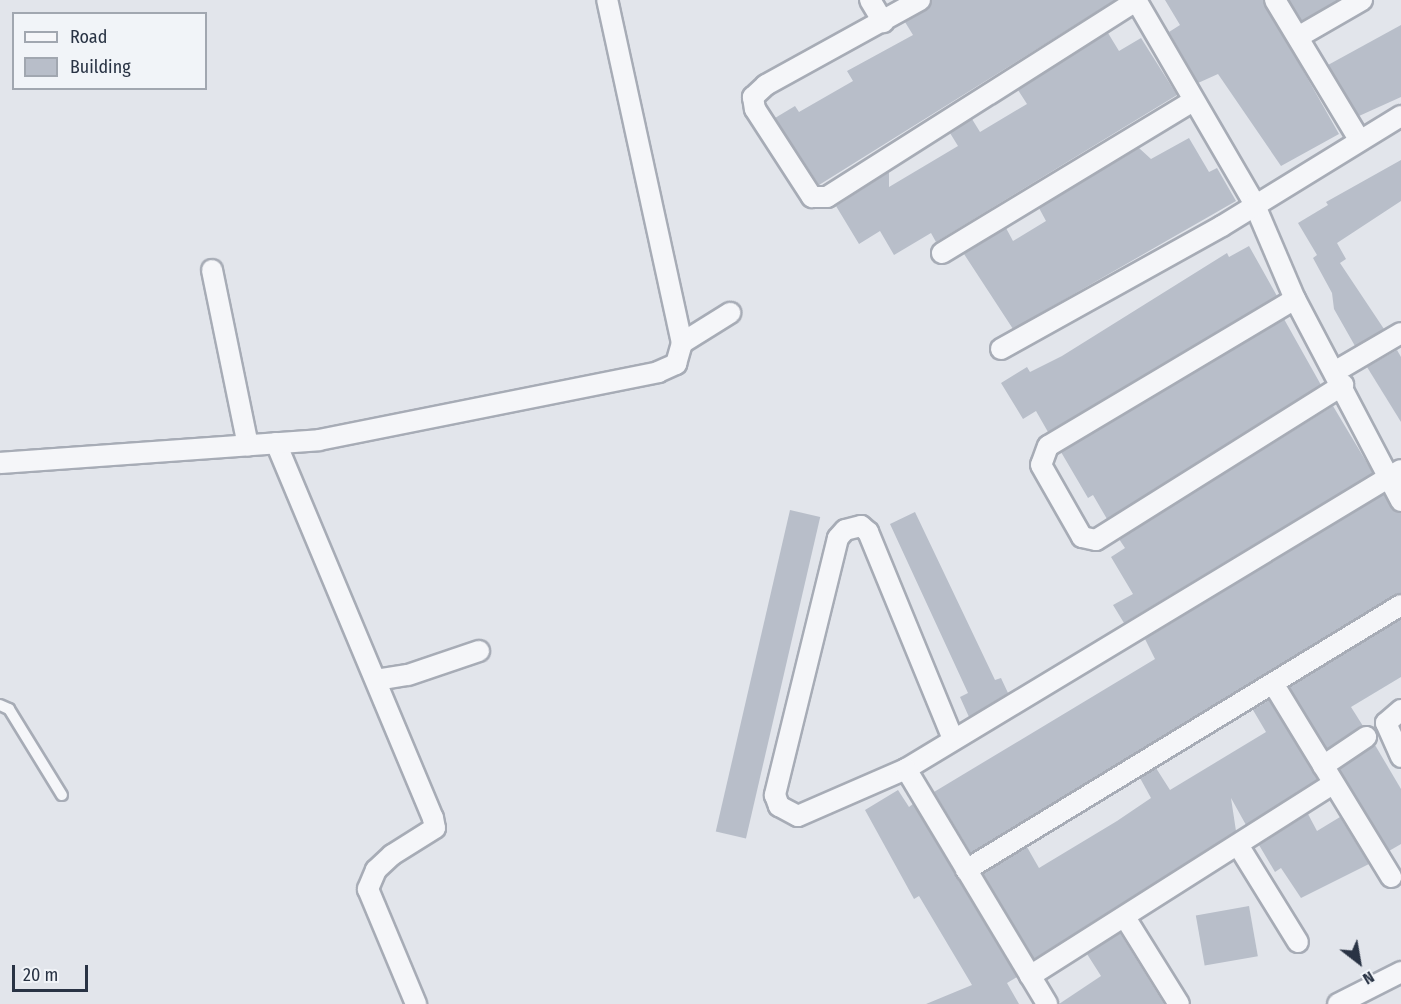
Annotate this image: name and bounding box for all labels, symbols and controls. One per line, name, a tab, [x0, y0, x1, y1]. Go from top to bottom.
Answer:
legend	[12, 12, 207, 90]
text: Road	[70, 26, 107, 48]
text: Building	[70, 56, 131, 78]
north arrow	[1329, 932, 1389, 992]
scale bar	[15, 953, 92, 991]
text: 20 m	[23, 964, 58, 986]
text: N	[1360, 967, 1378, 988]

